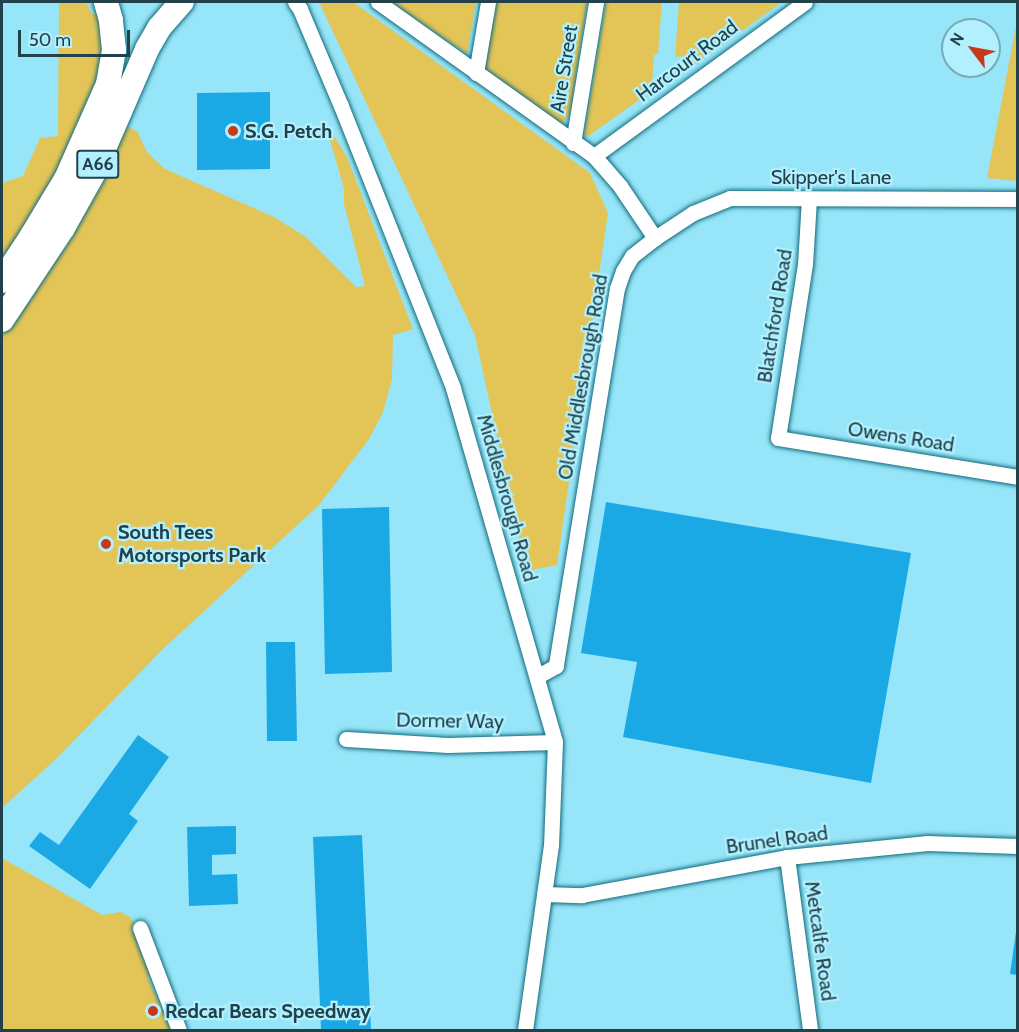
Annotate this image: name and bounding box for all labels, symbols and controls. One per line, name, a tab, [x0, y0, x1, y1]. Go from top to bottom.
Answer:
street label: Harcourt Road	[631, 15, 743, 107]
scale bar	[21, 18, 134, 56]
north arrow	[941, 18, 1001, 78]
street label: Aire Street	[545, 23, 583, 115]
text: 50 m	[29, 29, 71, 51]
text: N	[946, 29, 968, 49]
place label: S.G. Petch	[245, 119, 332, 143]
marker: S.G. Petch	[226, 124, 240, 138]
road number: A66	[76, 149, 120, 179]
street label: Skipper's Lane	[771, 165, 891, 189]
street label: Blatchford Road	[753, 248, 797, 384]
street label: Old Middlesbrough Road	[553, 272, 613, 482]
street label: Middlesbrough Road	[472, 412, 542, 584]
street label: Owens Road	[846, 417, 956, 457]
place label: South Tees Motorsports Park	[118, 520, 266, 567]
marker: South Tees Motorsports Park	[99, 537, 113, 551]
street label: Dormer Way	[396, 708, 504, 734]
street label: Brunel Road	[725, 821, 829, 859]
street label: Metcalfe Road	[800, 879, 840, 1003]
place label: Redcar Bears Speedway	[165, 999, 371, 1023]
marker: Redcar Bears Speedway	[146, 1004, 160, 1018]

